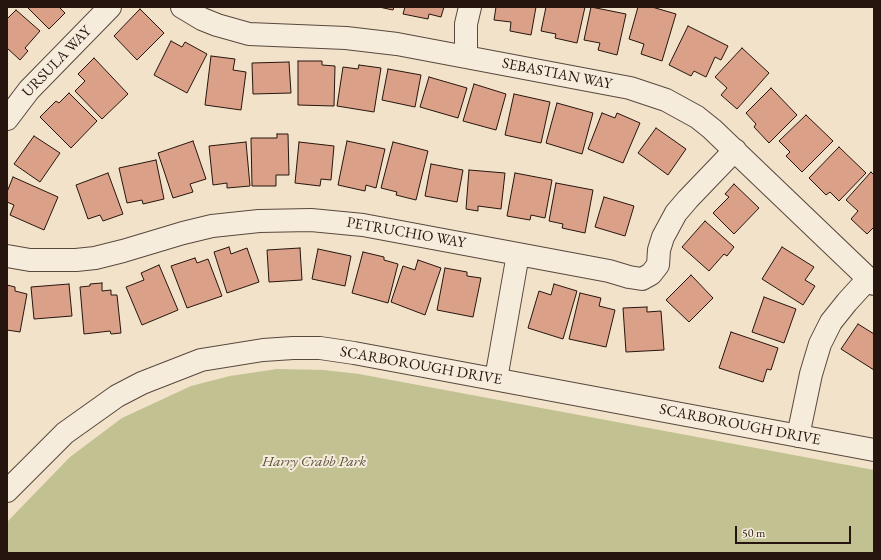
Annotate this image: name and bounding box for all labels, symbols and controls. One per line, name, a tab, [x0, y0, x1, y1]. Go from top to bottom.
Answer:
street label: URSULA WAY	[19, 23, 95, 101]
street label: SEBASTIAN WAY	[500, 55, 614, 93]
street label: PETRUCHIO WAY	[345, 214, 467, 252]
street label: SCARBOROUGH DRIVE	[339, 343, 503, 389]
street label: SCARBOROUGH DRIVE	[658, 401, 822, 449]
park label: Harry Crabb Park	[262, 453, 366, 471]
scale bar	[737, 518, 853, 544]
text: 50 m	[742, 525, 765, 541]

